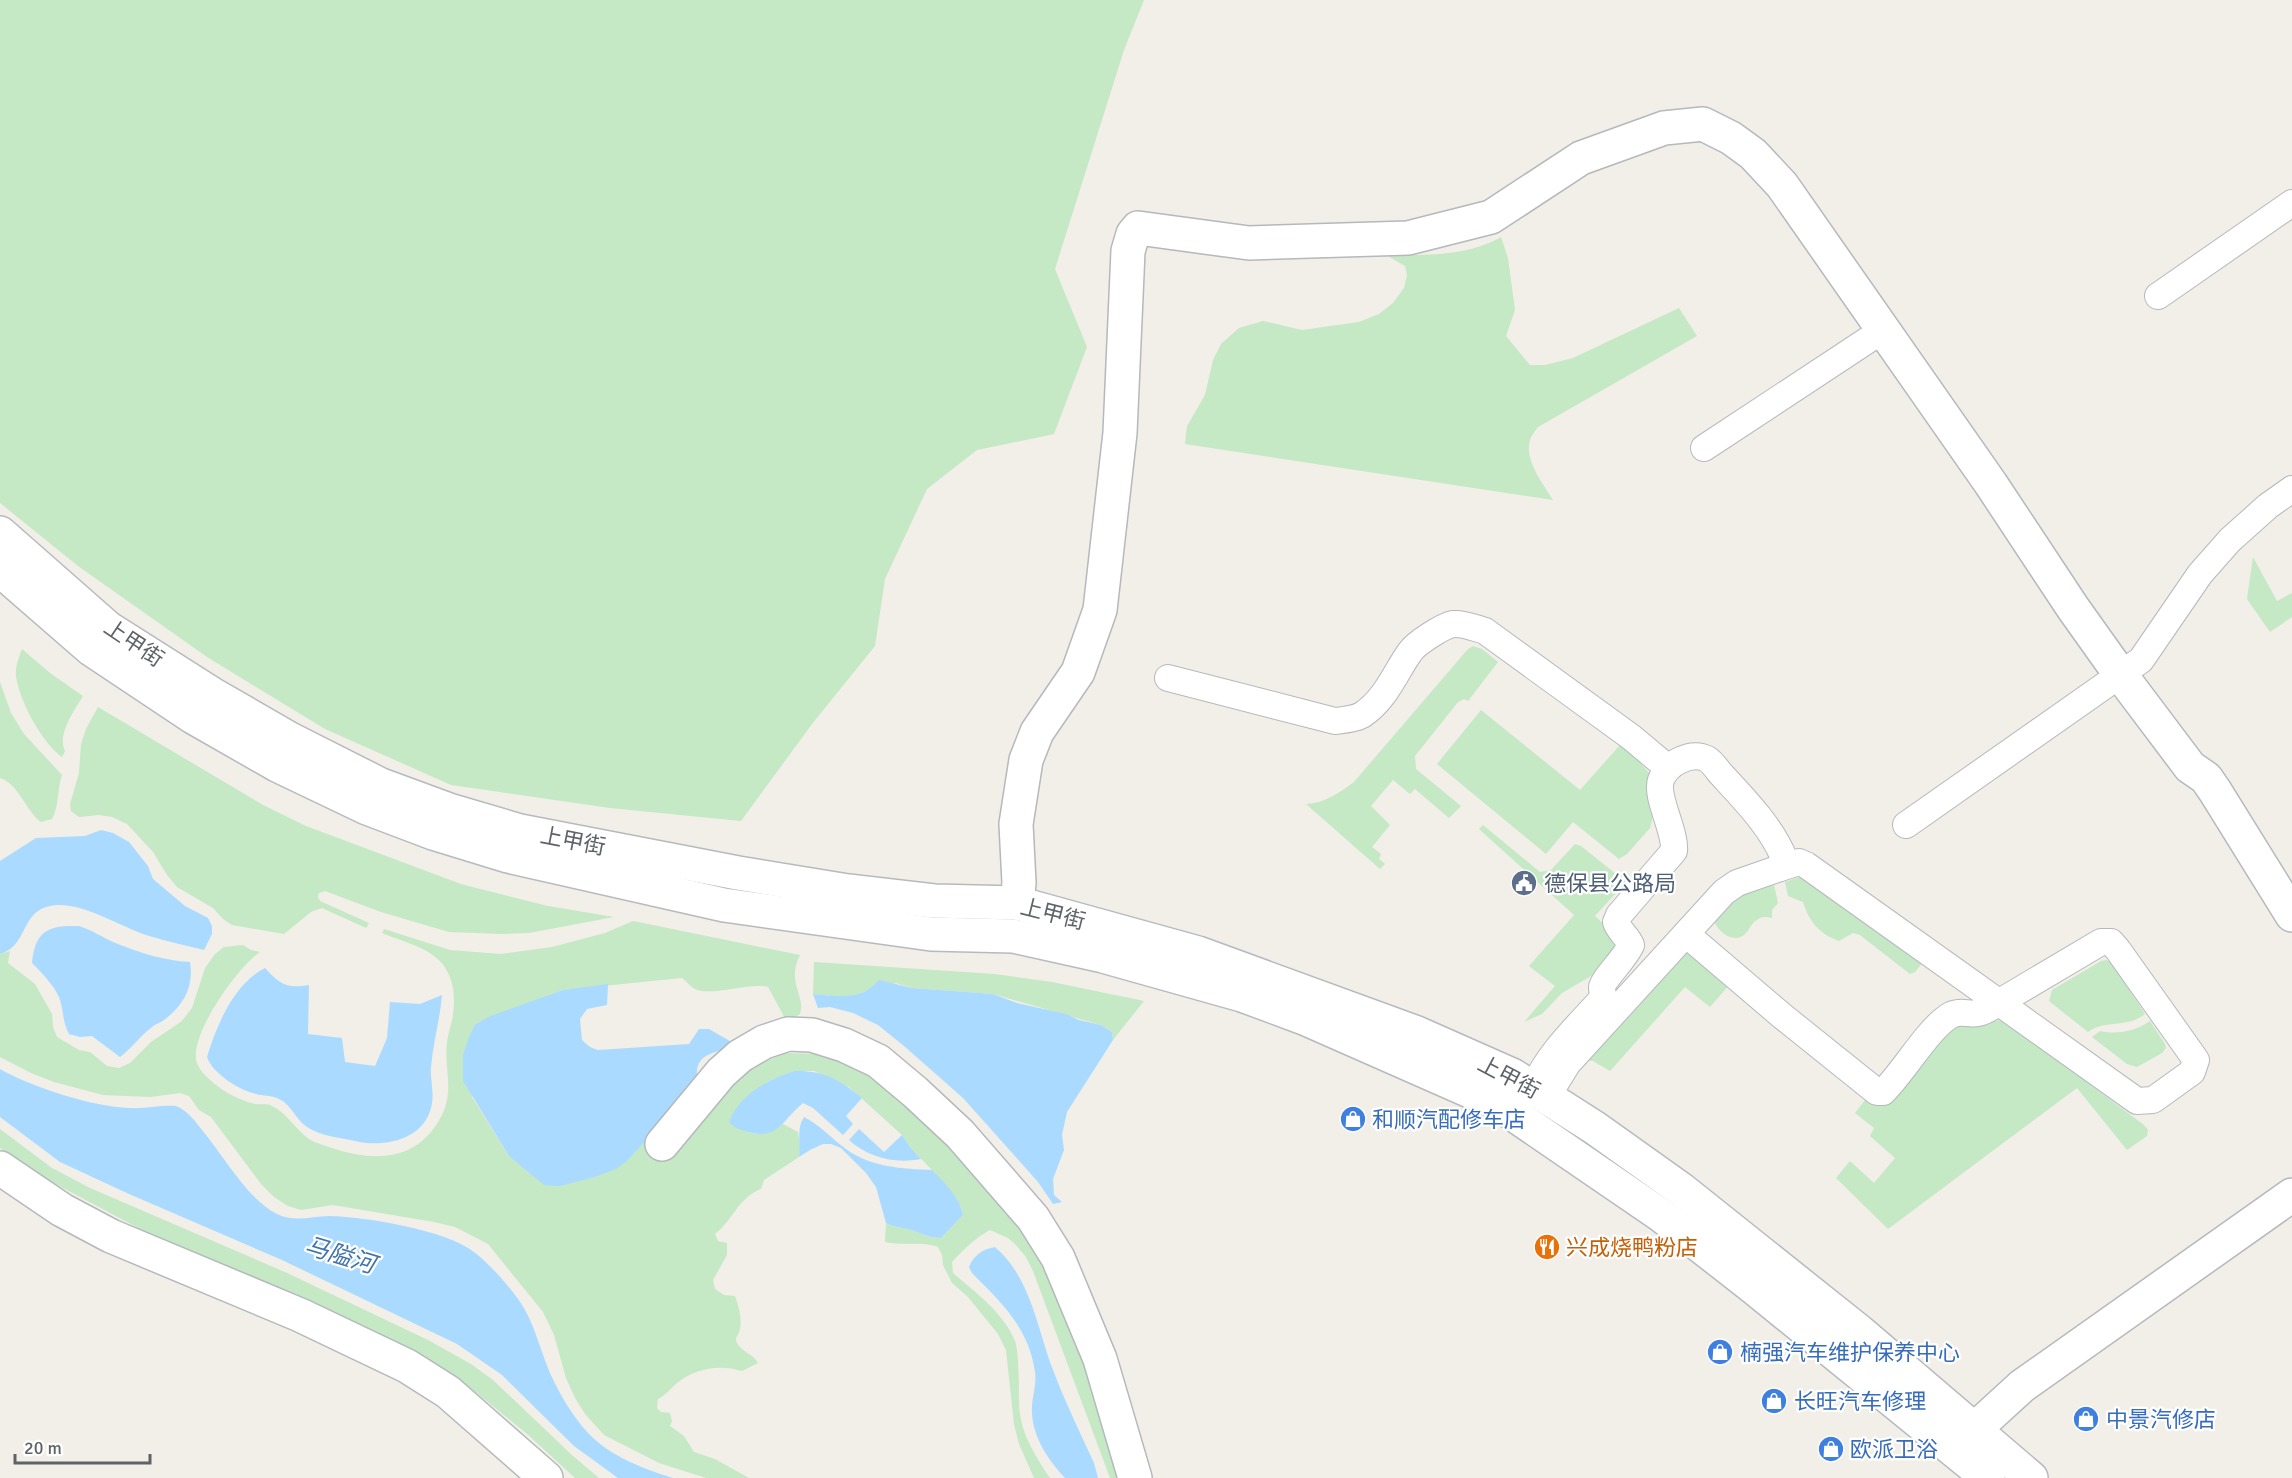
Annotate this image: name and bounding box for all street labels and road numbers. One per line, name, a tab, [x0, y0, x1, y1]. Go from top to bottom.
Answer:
street label: 上甲街	[99, 613, 169, 673]
street label: 上甲街	[538, 821, 608, 861]
street label: 上甲街	[1018, 893, 1088, 935]
street label: 上甲街	[1474, 1050, 1544, 1104]

